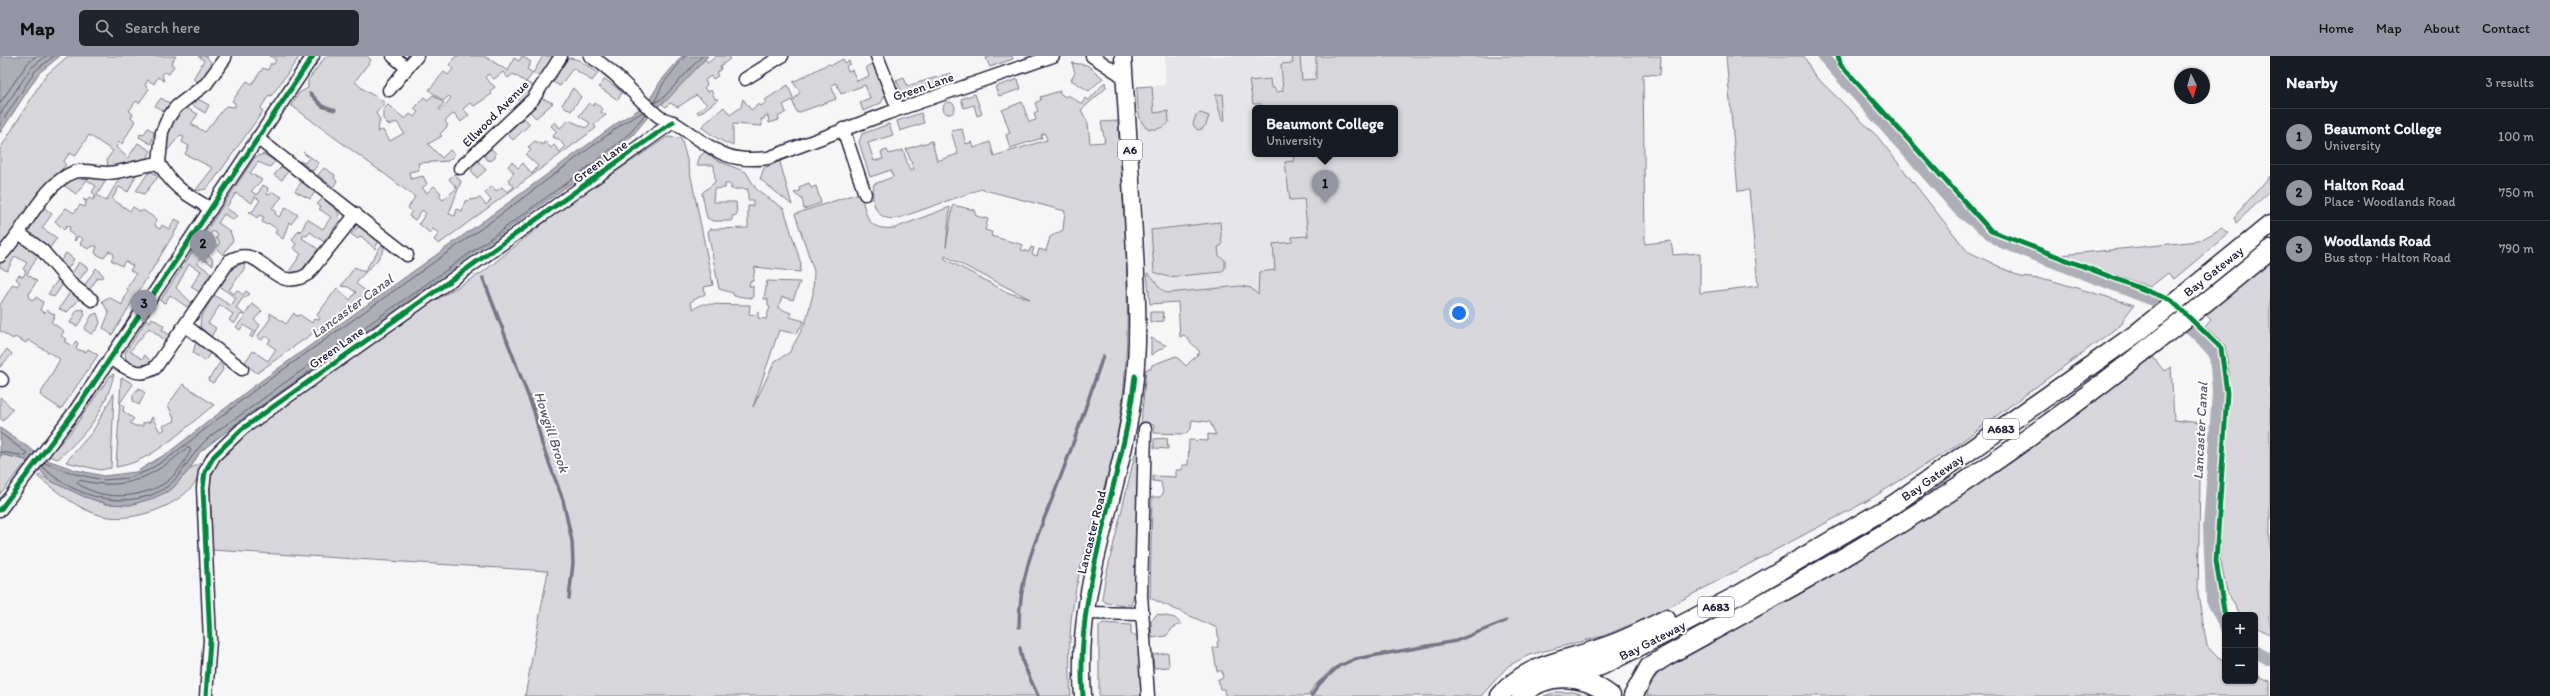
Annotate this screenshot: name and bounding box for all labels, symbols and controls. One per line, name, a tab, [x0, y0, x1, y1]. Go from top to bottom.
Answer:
search box	[79, 10, 359, 46]
text: Map	[20, 17, 55, 40]
icon: search	[93, 17, 115, 39]
text: Search here	[125, 19, 200, 37]
text: Home	[2319, 20, 2354, 37]
text: Map	[2376, 20, 2402, 37]
text: About	[2424, 20, 2460, 37]
text: Contact	[2482, 20, 2530, 37]
north arrow	[2174, 68, 2210, 104]
street label: Green Lane	[891, 69, 956, 104]
text: Nearby	[2286, 72, 2338, 92]
text: 3 results	[2485, 75, 2534, 90]
street label: Ellwood Avenue	[459, 77, 532, 150]
popup	[1252, 105, 1398, 157]
text: Beaumont College	[1266, 115, 1384, 133]
text: Beaumont College	[2324, 120, 2442, 138]
text: 1	[2296, 129, 2302, 144]
text: 100 m	[2498, 129, 2534, 144]
text: University	[1266, 133, 1323, 148]
street label: Green Lane	[570, 137, 630, 186]
text: University	[2324, 138, 2381, 153]
road number: A6	[1118, 140, 1142, 160]
pin: 1	[1312, 170, 1338, 203]
text: Halton Road	[2324, 176, 2404, 194]
text: 2	[2296, 185, 2302, 200]
text: 750 m	[2499, 185, 2534, 200]
text: Place · Woodlands Road	[2324, 194, 2456, 209]
pin: 2	[190, 230, 216, 263]
text: Woodlands Road	[2324, 232, 2431, 250]
text: 3	[2295, 241, 2303, 256]
text: 790 m	[2499, 241, 2534, 256]
street label: Bay Gateway	[2181, 243, 2246, 300]
text: Bus stop · Halton Road	[2324, 250, 2451, 265]
water label: Lancaster Canal	[308, 270, 398, 342]
pin: 3	[131, 290, 157, 323]
your location	[1449, 303, 1469, 323]
street label: Green Lane	[306, 323, 366, 372]
water label: Lancaster Canal	[2189, 381, 2212, 480]
water label: Howgill Brook	[530, 390, 573, 475]
road number: A683	[1983, 419, 2019, 439]
street label: Bay Gateway	[1898, 451, 1966, 504]
street label: Lancaster Road	[1074, 489, 1109, 576]
road number: A683	[1698, 597, 1734, 617]
map controls	[2222, 612, 2258, 684]
button: +	[2222, 612, 2258, 648]
street label: Bay Gateway	[1617, 617, 1688, 664]
button: −	[2222, 648, 2258, 684]

